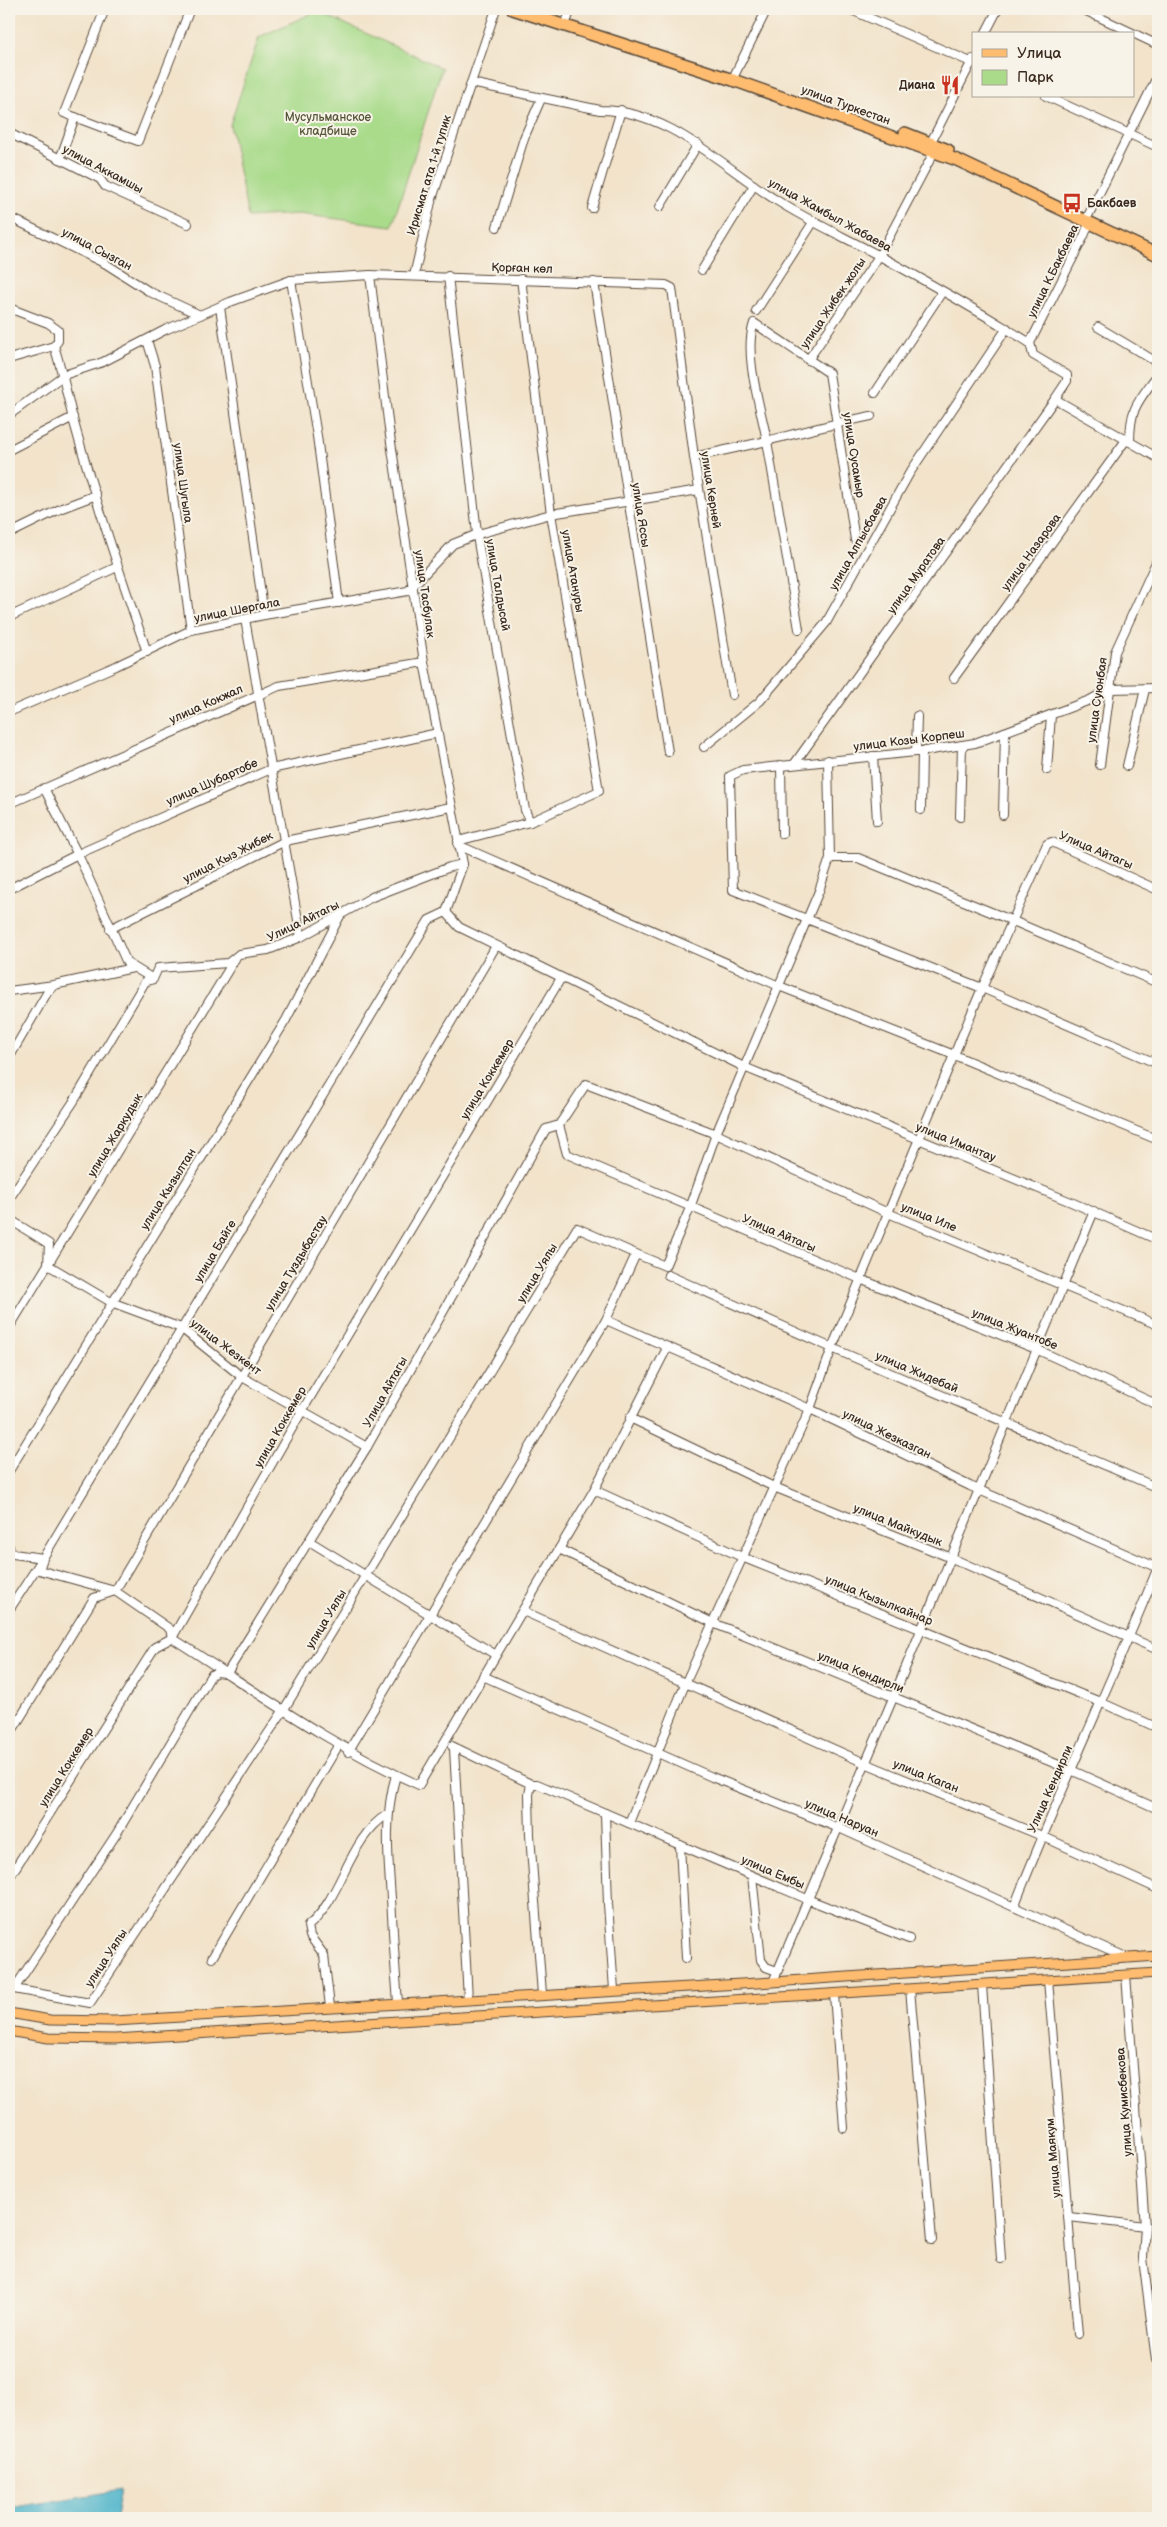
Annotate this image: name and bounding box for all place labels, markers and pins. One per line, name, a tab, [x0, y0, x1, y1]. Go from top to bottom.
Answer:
restaurant icon: Диана	[939, 74, 961, 96]
place label: Диана	[899, 78, 936, 93]
bus stop icon: Бакбаев	[1061, 192, 1083, 214]
place label: Бакбаев	[1087, 196, 1137, 211]

